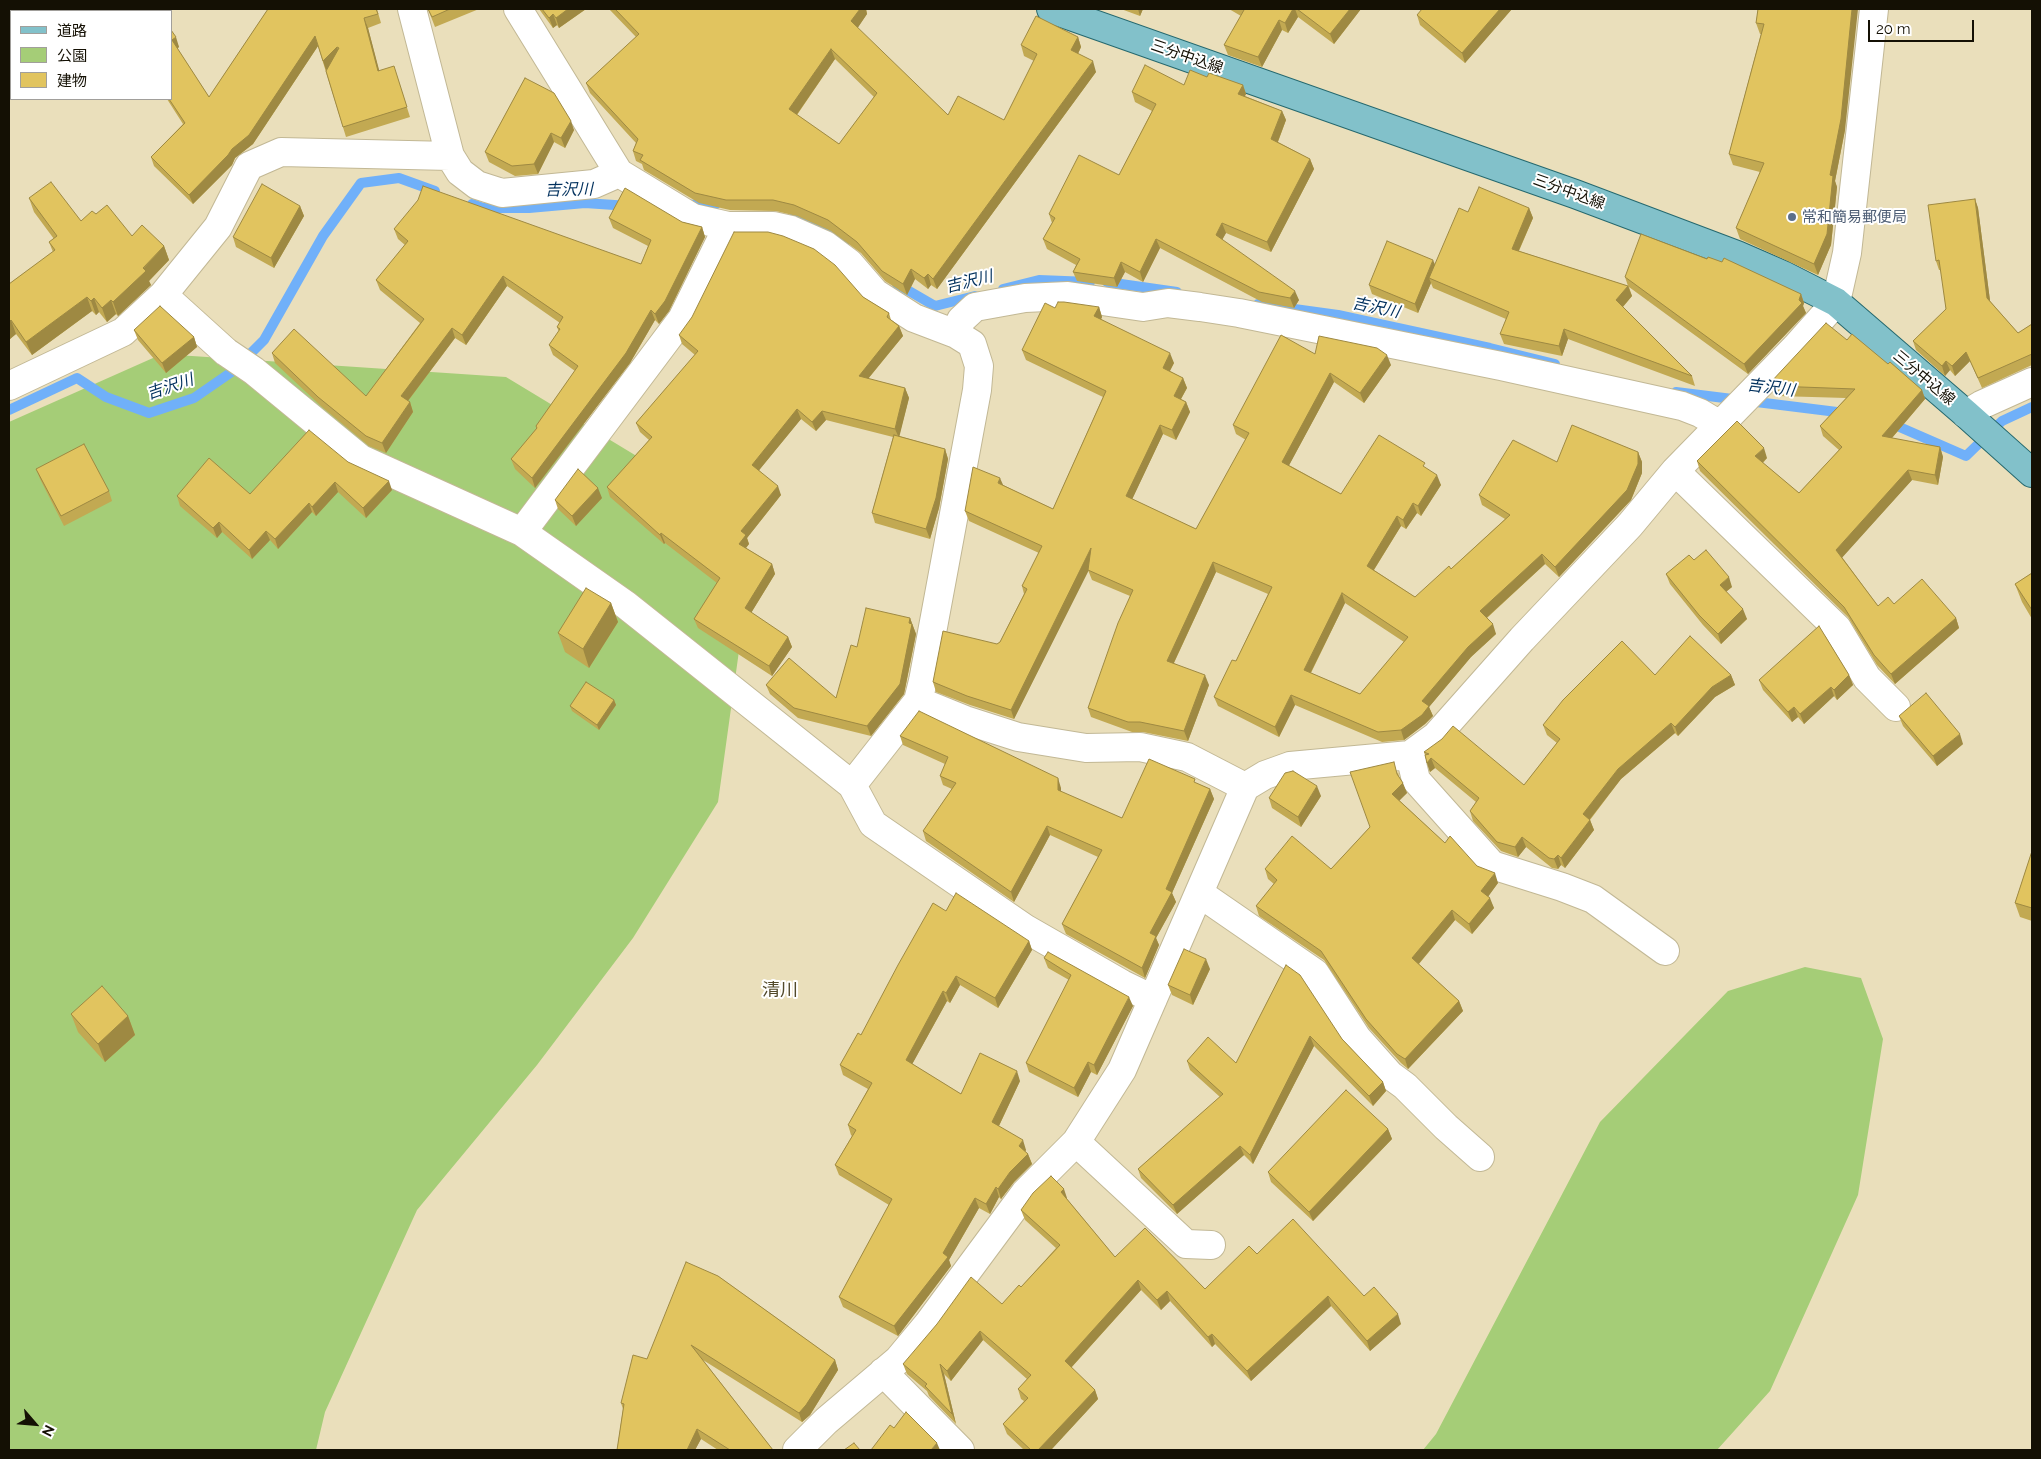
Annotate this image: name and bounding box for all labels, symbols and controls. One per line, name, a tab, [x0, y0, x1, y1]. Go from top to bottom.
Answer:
legend	[10, 10, 172, 100]
scale bar	[1871, 10, 1977, 42]
text: 20 m	[1876, 20, 1911, 38]
text: 道路	[57, 22, 87, 40]
street label: 三分中込線	[1149, 36, 1225, 78]
text: 公園	[57, 47, 87, 65]
text: 建物	[57, 72, 87, 90]
street label: 三分中込線	[1531, 171, 1607, 213]
water label: 吉沢川	[545, 180, 593, 200]
place label: 常和簡易郵便局	[1802, 208, 1907, 226]
marker: 常和簡易郵便局	[1786, 211, 1798, 223]
water label: 吉沢川	[943, 267, 995, 297]
water label: 吉沢川	[1351, 294, 1401, 322]
street label: 三分中込線	[1889, 347, 1959, 409]
water label: 吉沢川	[144, 370, 196, 404]
water label: 吉沢川	[1746, 376, 1796, 400]
district label: 清川	[762, 980, 798, 1002]
north arrow	[10, 1399, 60, 1449]
text: N	[39, 1422, 58, 1439]

